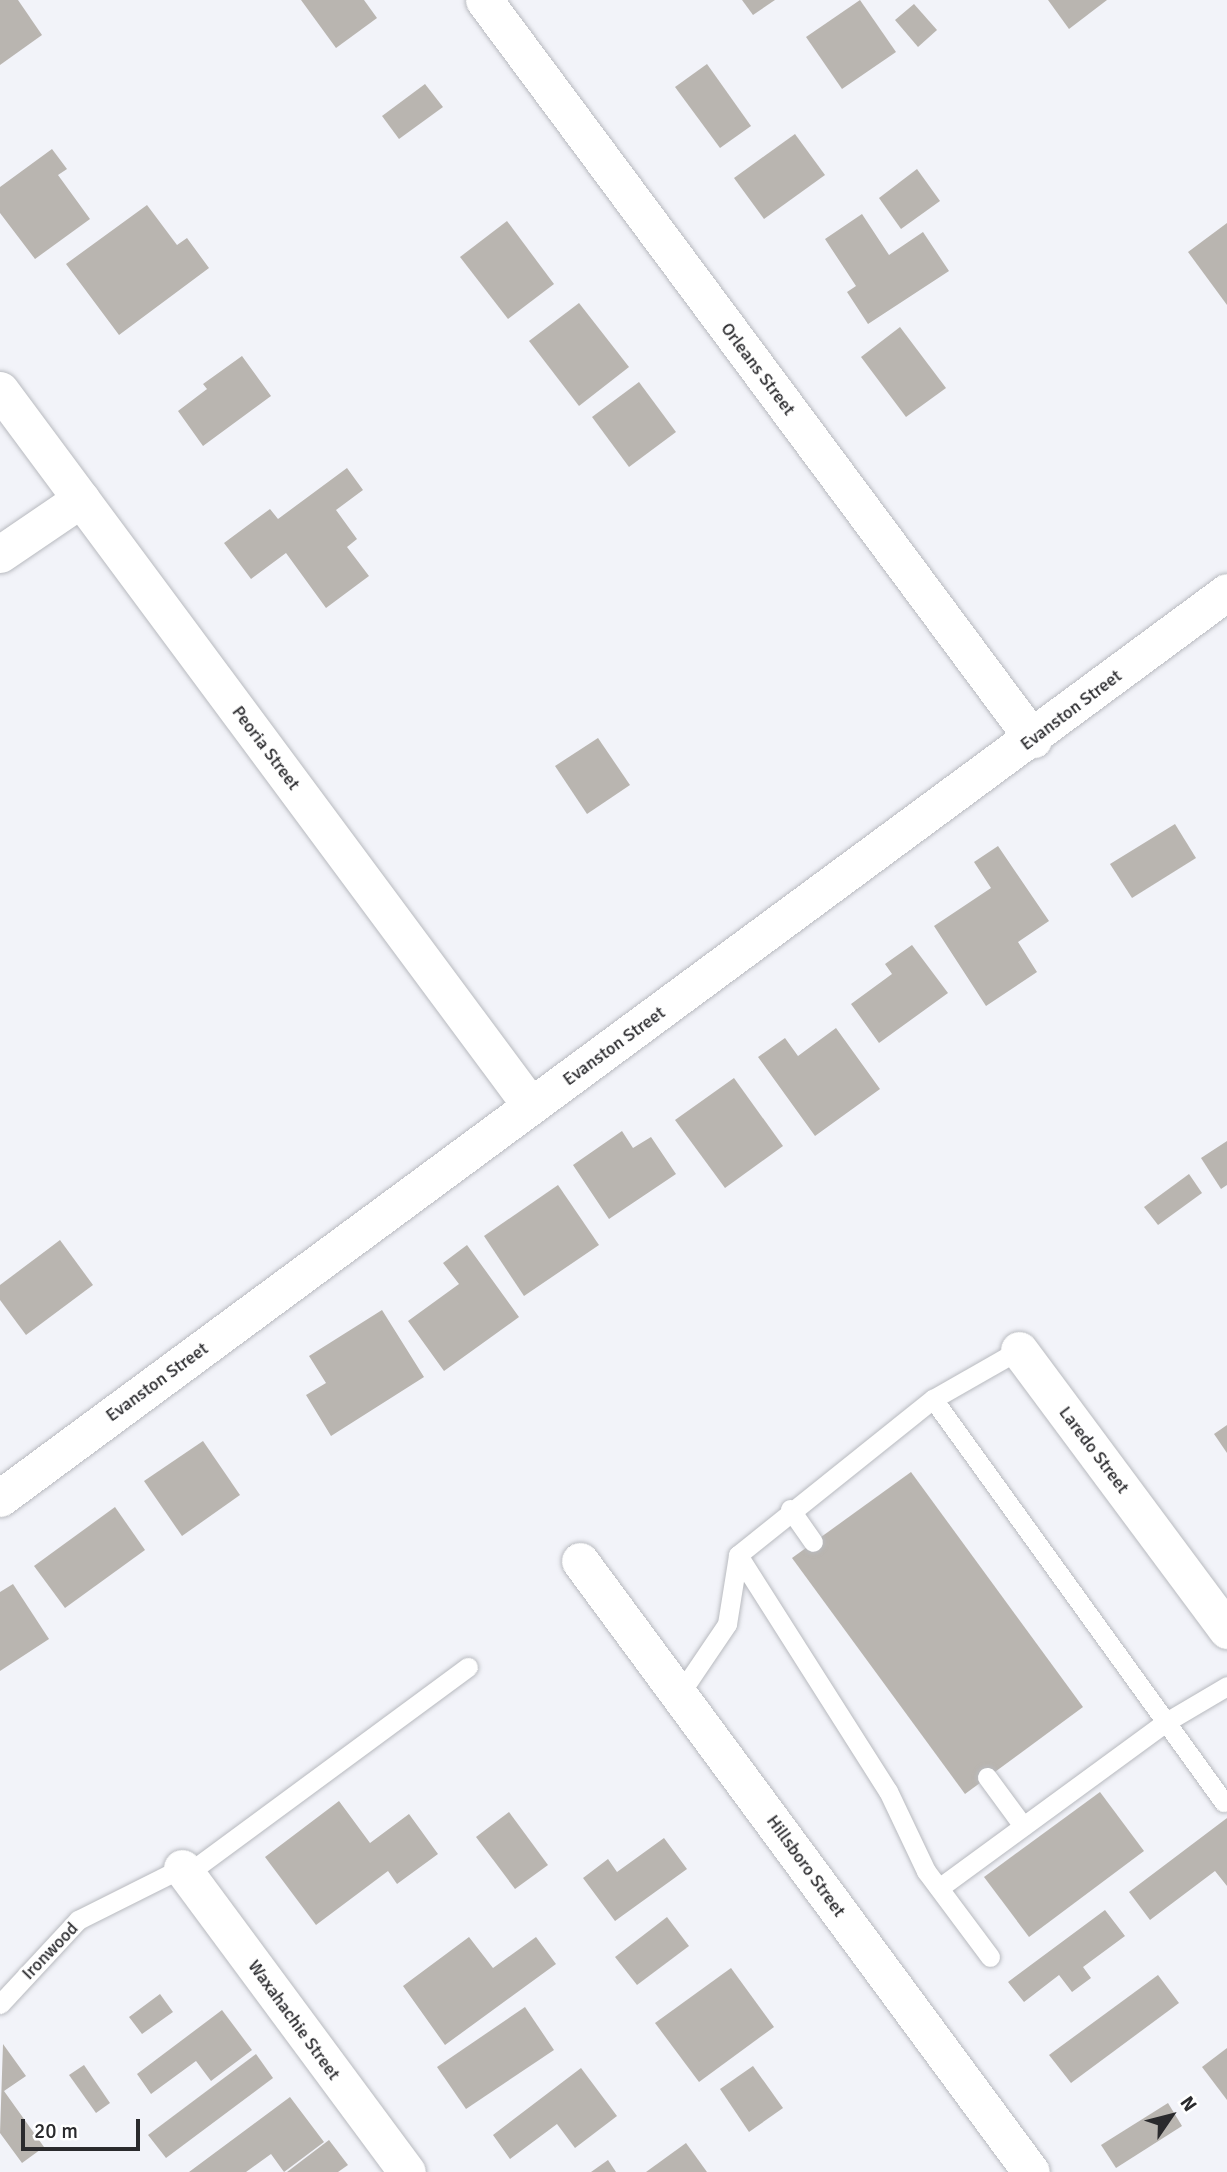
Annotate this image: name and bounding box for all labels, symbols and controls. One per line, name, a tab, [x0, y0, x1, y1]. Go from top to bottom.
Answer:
street label: Orleans Street	[716, 318, 800, 420]
street label: Evanston Street	[1016, 665, 1126, 755]
street label: Peoria Street	[227, 702, 305, 794]
street label: Evanston Street	[559, 1002, 669, 1090]
street label: Evanston Street	[102, 1338, 212, 1426]
street label: Laredo Street	[1054, 1402, 1134, 1498]
street label: Hillsboro Street	[762, 1811, 850, 1921]
street label: Ironwood	[17, 1918, 83, 1984]
street label: Waxahachie Street	[243, 1956, 345, 2084]
north arrow	[1136, 2081, 1206, 2151]
text: N	[1175, 2092, 1202, 2116]
scale bar	[24, 2106, 144, 2150]
text: 20 m	[34, 2118, 78, 2144]

